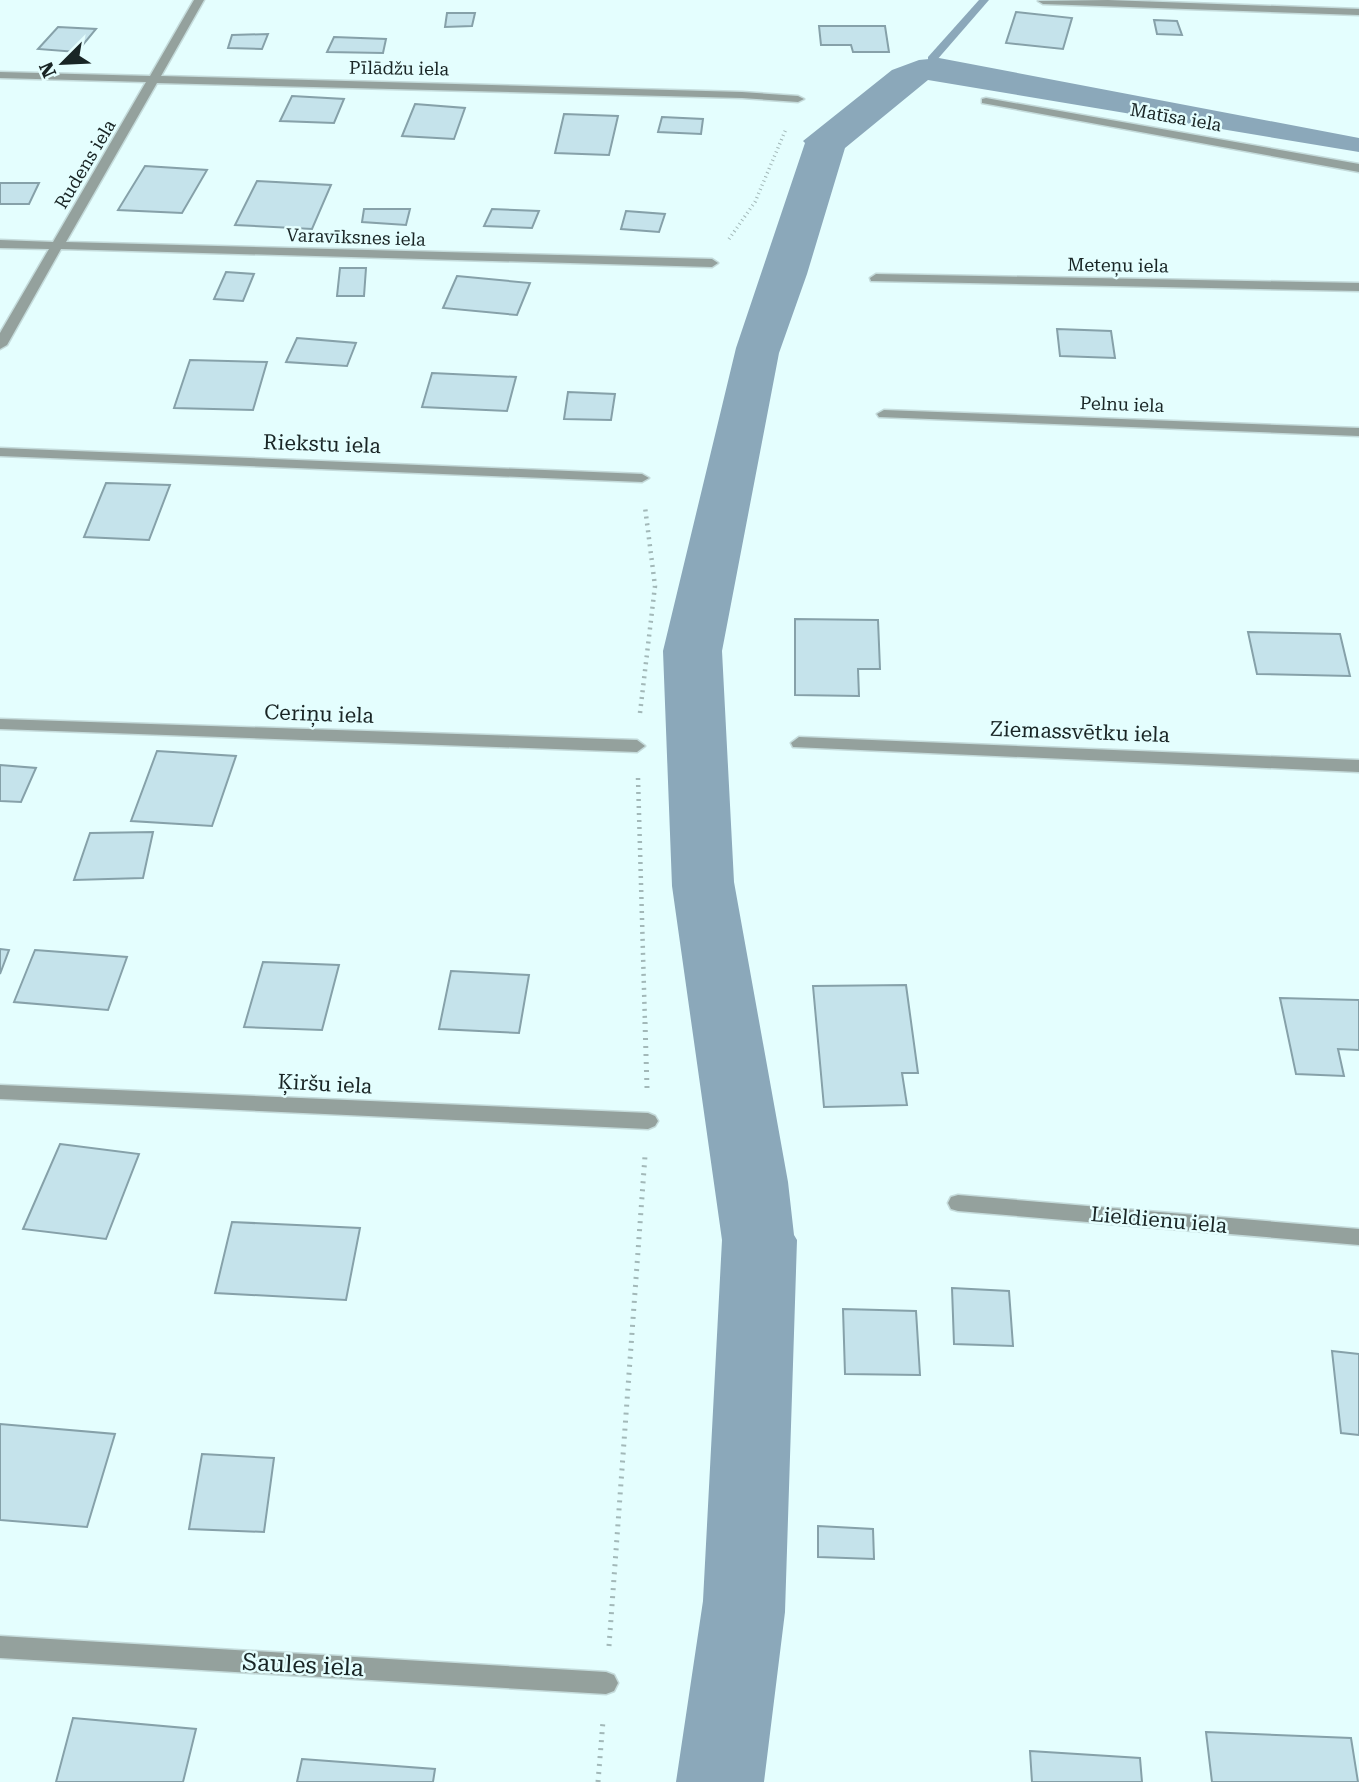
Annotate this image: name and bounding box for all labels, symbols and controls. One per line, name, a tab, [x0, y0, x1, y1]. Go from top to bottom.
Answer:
north arrow	[28, 28, 98, 98]
street label: Pīlādžu iela	[349, 57, 449, 79]
text: N	[34, 58, 61, 81]
street label: Matīsa iela	[1129, 99, 1224, 135]
street label: Rudens iela	[50, 115, 120, 212]
street label: Varavīksnes iela	[286, 224, 426, 250]
street label: Meteņu iela	[1067, 254, 1169, 277]
street label: Pelnu iela	[1079, 392, 1165, 416]
street label: Riekstu iela	[263, 430, 382, 458]
street label: Ceriņu iela	[264, 700, 375, 730]
street label: Ziemassvētku iela	[990, 717, 1171, 747]
street label: Ķiršu iela	[277, 1070, 374, 1100]
street label: Lieldienu iela	[1090, 1202, 1229, 1238]
street label: Saules iela	[241, 1648, 365, 1682]

